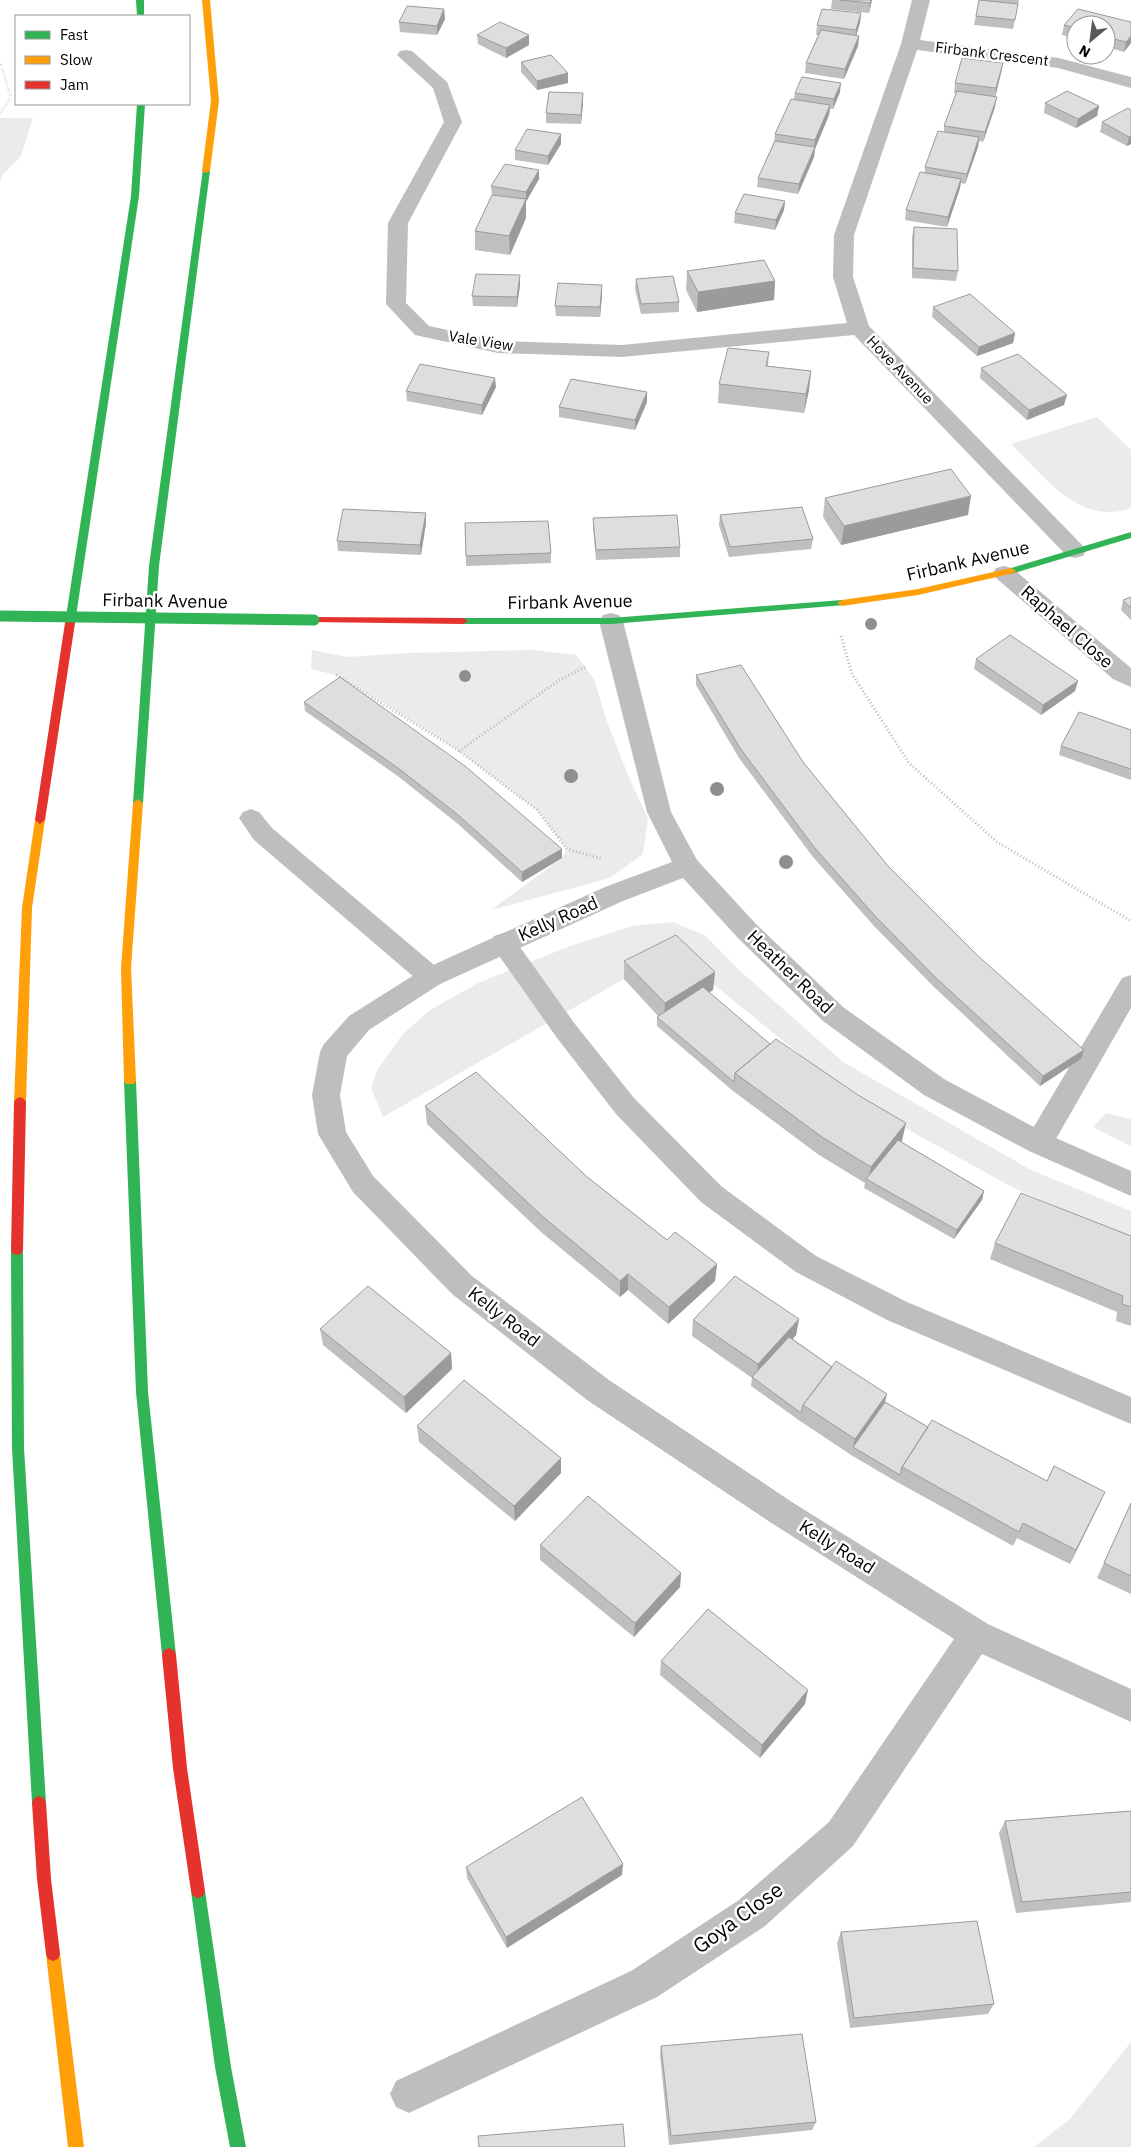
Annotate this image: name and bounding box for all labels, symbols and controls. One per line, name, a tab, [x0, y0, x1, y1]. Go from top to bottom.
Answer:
legend	[15, 15, 190, 105]
north arrow	[1066, 15, 1116, 65]
text: Fast	[60, 25, 88, 44]
street label: Firbank Crescent	[934, 37, 1050, 70]
text: N	[1076, 41, 1093, 62]
text: Slow	[60, 50, 93, 69]
text: Jam	[60, 75, 89, 94]
street label: Vale View	[447, 326, 515, 355]
street label: Hove Avenue	[863, 331, 938, 408]
street label: Firbank Avenue	[904, 535, 1032, 586]
street label: Raphael Close	[1016, 580, 1118, 673]
street label: Firbank Avenue	[102, 588, 228, 613]
street label: Firbank Avenue	[507, 589, 633, 614]
street label: Kelly Road	[514, 891, 601, 946]
street label: Heather Road	[742, 925, 838, 1018]
street label: Kelly Road	[464, 1281, 545, 1352]
street label: Kelly Road	[795, 1514, 879, 1579]
street label: Goya Close	[687, 1875, 788, 1959]

